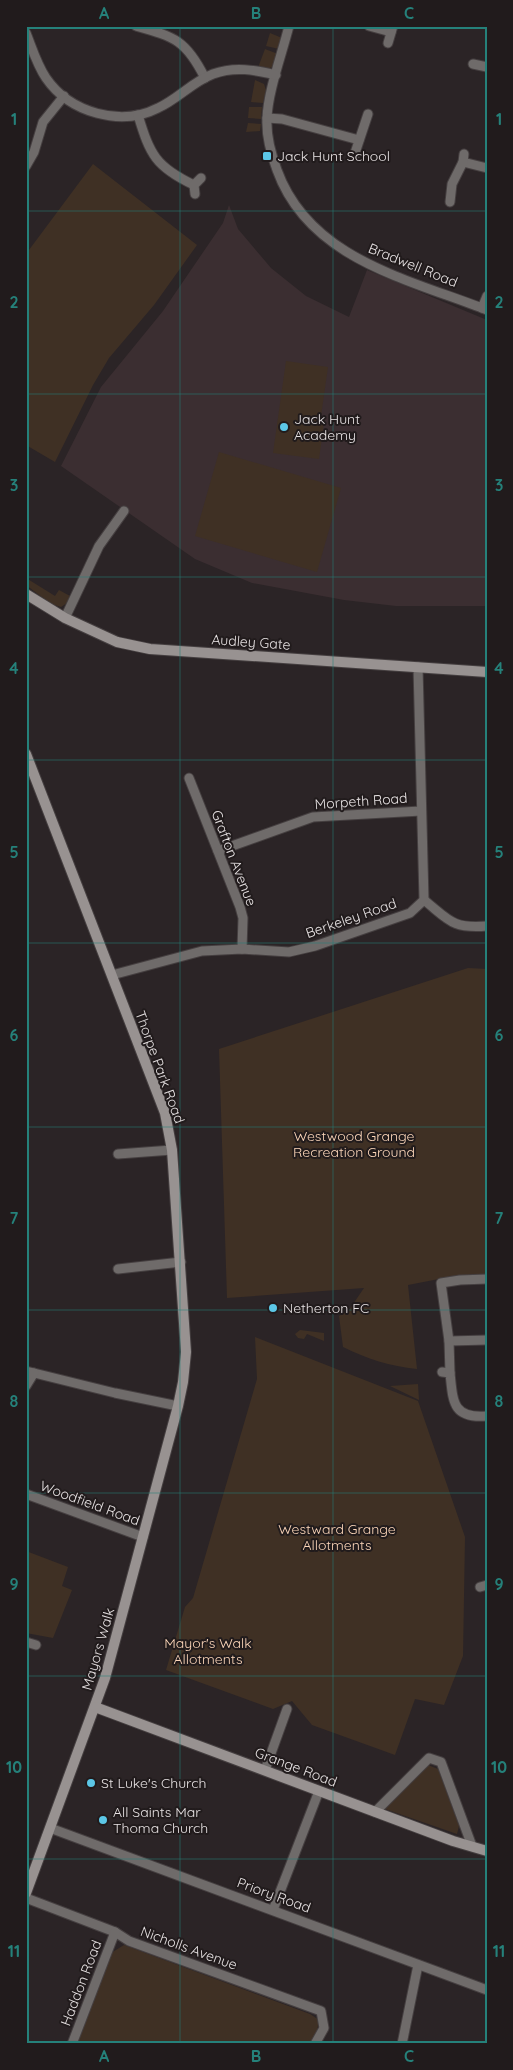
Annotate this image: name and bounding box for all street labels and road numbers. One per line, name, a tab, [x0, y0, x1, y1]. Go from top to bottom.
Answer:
street label: Bradwell Road	[366, 239, 460, 291]
street label: Audley Gate	[211, 630, 291, 654]
street label: Morpeth Road	[314, 789, 408, 813]
street label: Grafton Avenue	[207, 807, 261, 909]
street label: Berkeley Road	[303, 894, 399, 942]
street label: Thorpe Park Road	[131, 1008, 189, 1126]
street label: Woodfield Road	[38, 1477, 142, 1529]
street label: Mayors Walk	[78, 1606, 118, 1692]
street label: Grange Road	[252, 1743, 340, 1791]
street label: Priory Road	[235, 1873, 313, 1917]
street label: Nicholls Avenue	[138, 1922, 240, 1974]
street label: Haddon Road	[56, 1937, 106, 2029]

